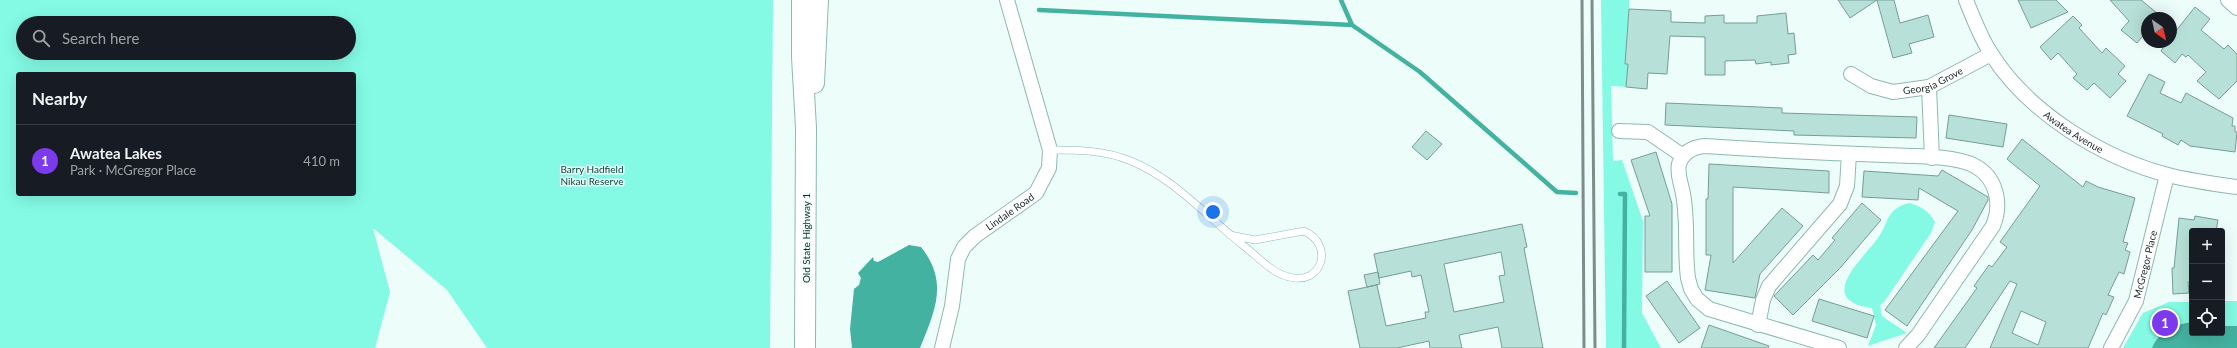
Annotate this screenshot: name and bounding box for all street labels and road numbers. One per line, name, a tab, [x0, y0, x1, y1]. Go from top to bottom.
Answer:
street label: Georgia Grove	[1902, 64, 1965, 97]
street label: Awatea Avenue	[2041, 108, 2105, 155]
street label: Lindale Road	[983, 190, 1036, 233]
street label: Old State Highway 1	[800, 193, 812, 283]
street label: McGregor Place	[2131, 229, 2159, 300]

